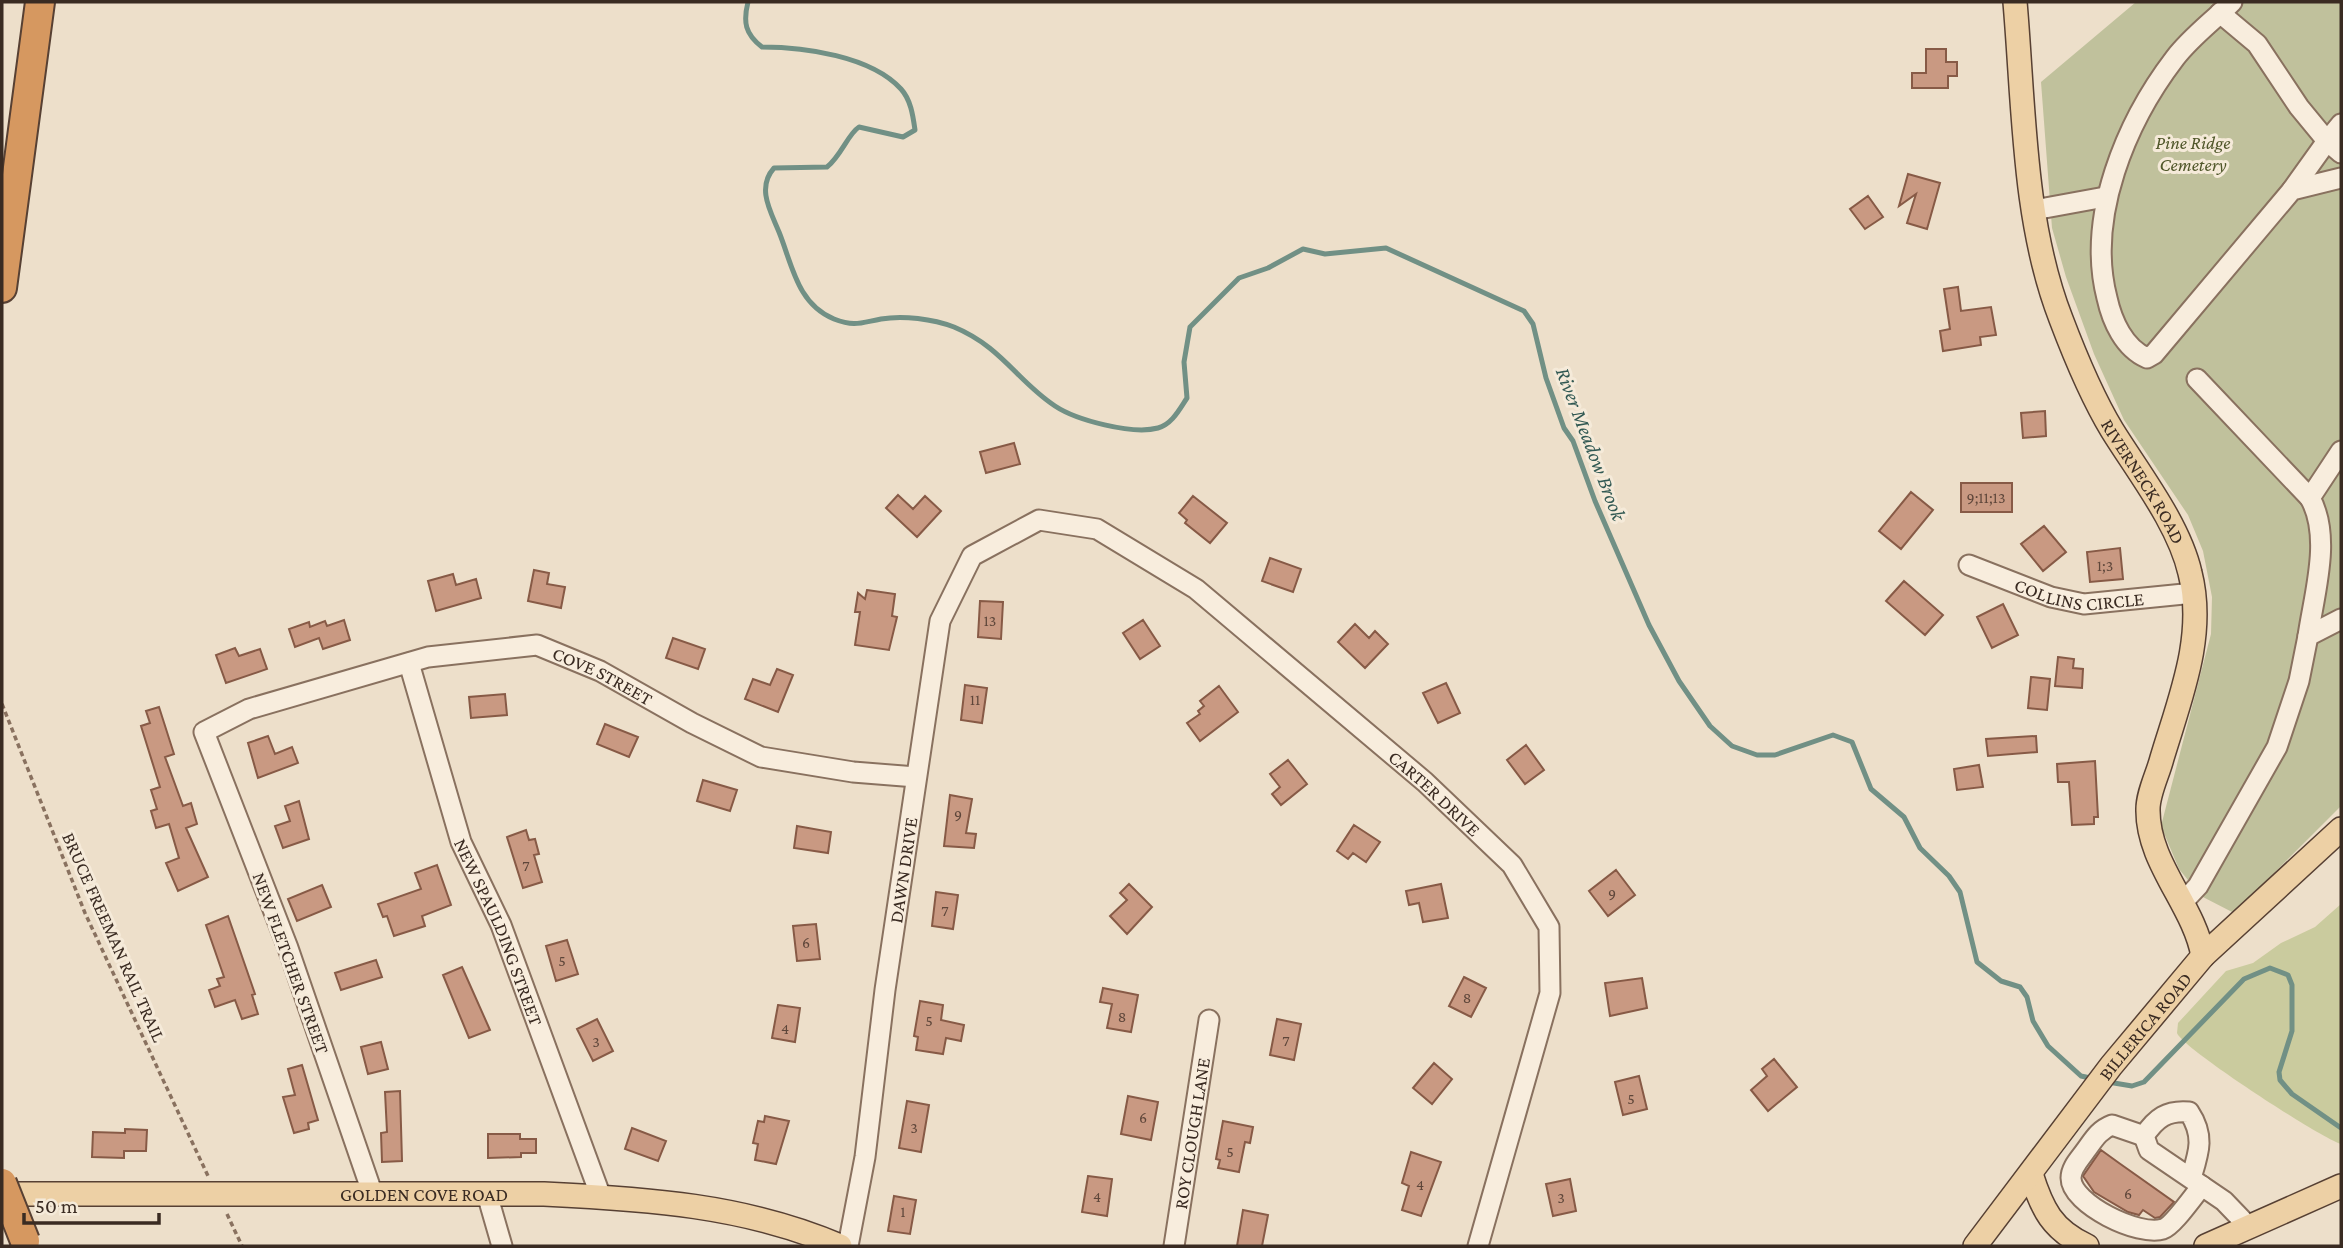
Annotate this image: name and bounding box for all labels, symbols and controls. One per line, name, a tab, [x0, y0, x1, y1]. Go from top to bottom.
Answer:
park label: Pine Ridge Cemetery	[2155, 132, 2231, 175]
water label: River Meadow Brook	[1551, 364, 1632, 525]
street label: RIVERNECK ROAD	[2097, 415, 2189, 547]
house number: 9;11;13	[1967, 489, 2005, 507]
house number: 1;3	[2097, 557, 2113, 575]
street label: COLLINS CIRCLE	[2012, 573, 2145, 615]
house number: 13	[984, 612, 996, 629]
street label: COVE STREET	[550, 642, 657, 709]
house number: 11	[970, 691, 980, 708]
street label: CARTER DRIVE	[1385, 746, 1485, 840]
house number: 9	[954, 806, 962, 823]
street label: DAWN DRIVE	[885, 816, 921, 924]
street label: BRUCE FREEMAN RAIL TRAIL	[58, 829, 170, 1045]
street label: NEW SPAULDING STREET	[450, 835, 548, 1029]
house number: 7	[522, 857, 530, 874]
street label: NEW FLETCHER STREET	[248, 869, 334, 1057]
house number: 9	[1608, 885, 1616, 902]
house number: 7	[941, 902, 949, 919]
house number: 6	[802, 934, 810, 951]
house number: 5	[558, 952, 566, 969]
street label: BILLERICA ROAD	[2094, 968, 2196, 1084]
house number: 8	[1463, 989, 1471, 1006]
house number: 8	[1118, 1008, 1126, 1025]
house number: 5	[925, 1012, 933, 1029]
house number: 4	[781, 1020, 789, 1037]
house number: 7	[1282, 1032, 1290, 1049]
house number: 3	[592, 1033, 600, 1050]
street label: ROY CLOUGH LANE	[1169, 1056, 1214, 1211]
house number: 5	[1627, 1090, 1635, 1107]
house number: 6	[1139, 1109, 1147, 1126]
house number: 3	[910, 1119, 918, 1136]
house number: 5	[1226, 1143, 1234, 1160]
house number: 4	[1416, 1176, 1424, 1193]
scale bar	[24, 1182, 159, 1226]
street label: GOLDEN COVE ROAD	[340, 1184, 508, 1205]
house number: 6	[2124, 1185, 2132, 1202]
house number: 4	[1093, 1188, 1101, 1205]
house number: 3	[1557, 1189, 1565, 1206]
text: 50 m	[35, 1194, 78, 1218]
house number: 1	[900, 1203, 906, 1220]

